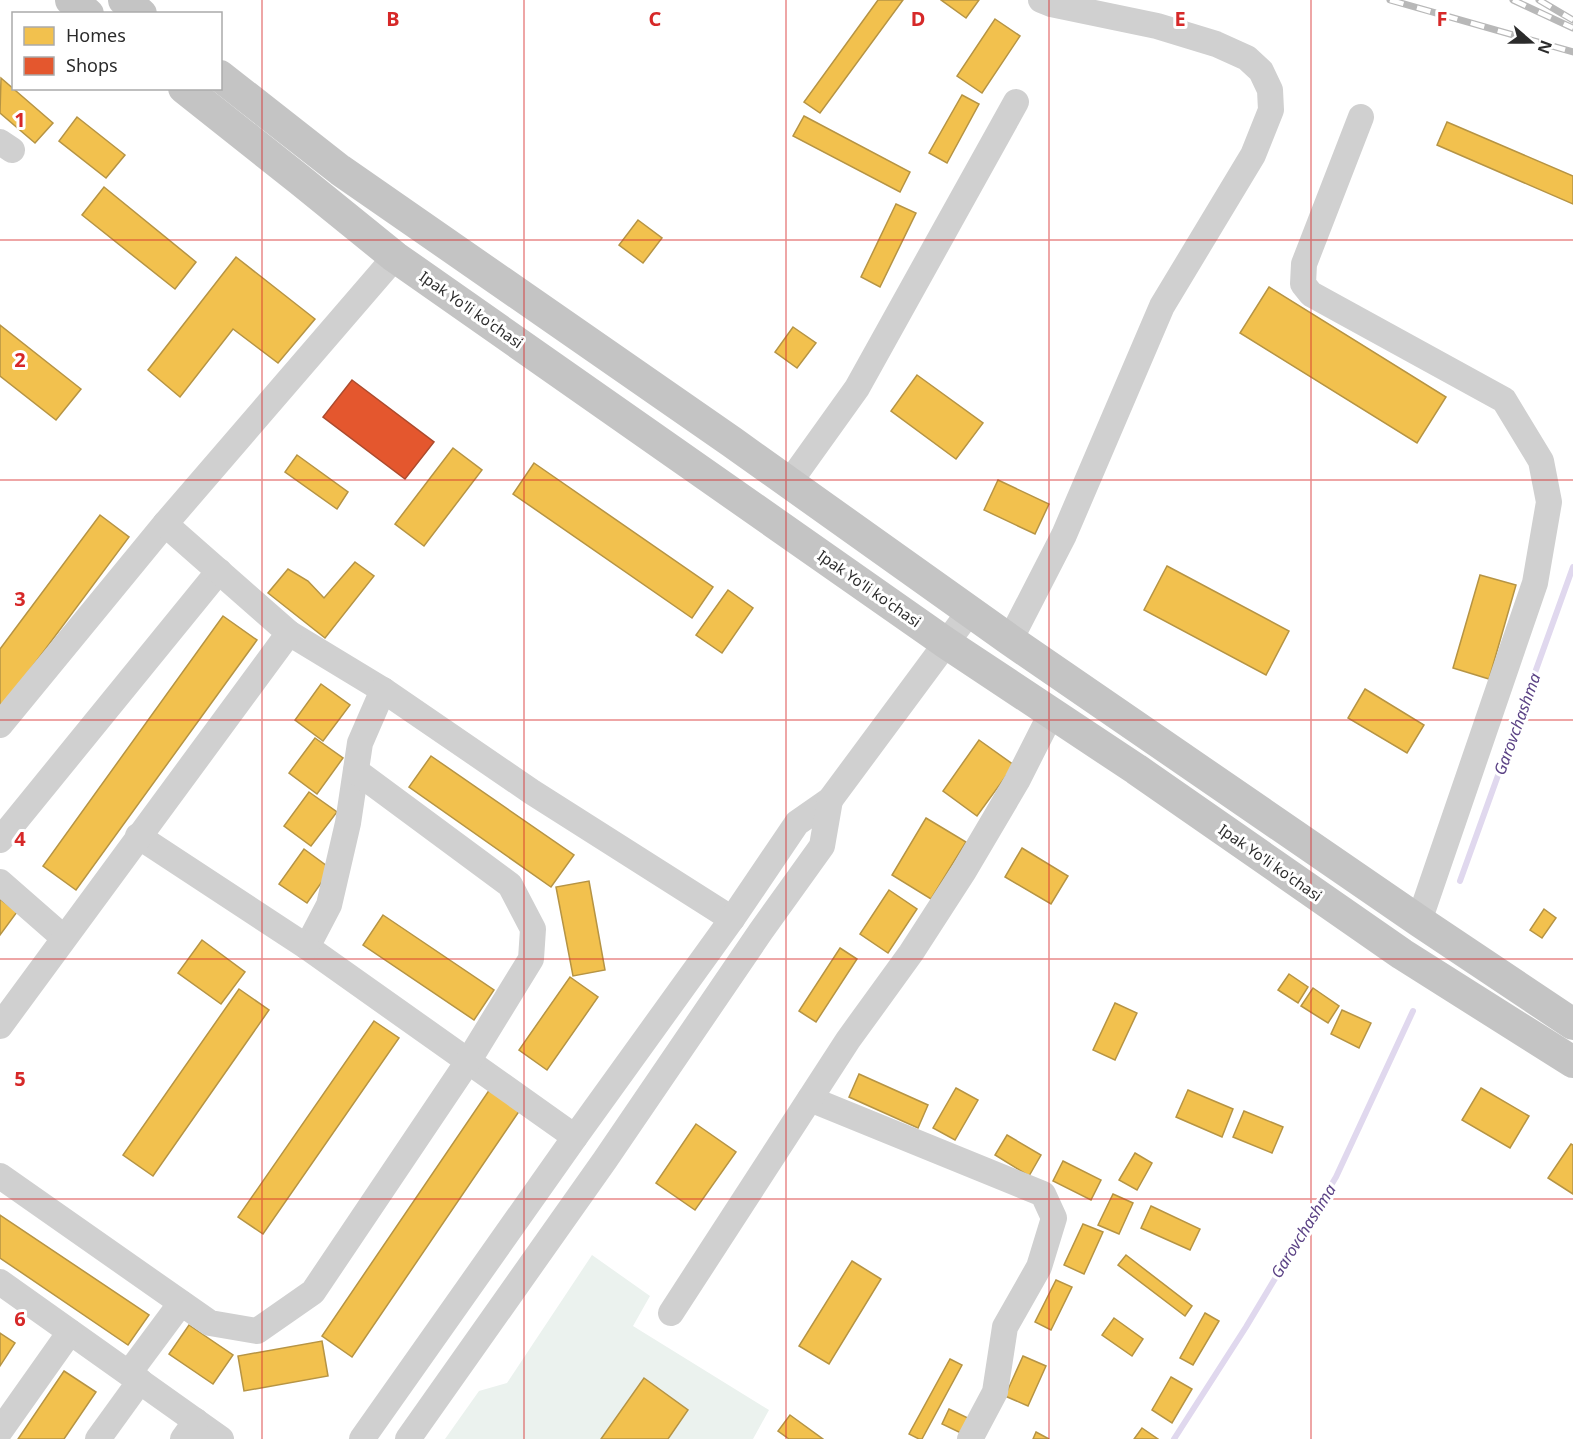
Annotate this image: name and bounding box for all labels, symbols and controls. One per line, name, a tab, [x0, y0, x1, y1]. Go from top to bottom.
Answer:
text: B	[386, 5, 400, 32]
text: C	[649, 5, 662, 32]
text: D	[911, 5, 925, 32]
text: E	[1174, 5, 1186, 32]
text: F	[1437, 5, 1447, 32]
legend	[12, 12, 222, 90]
north arrow	[1501, 12, 1561, 72]
text: Homes	[66, 23, 126, 47]
text: N	[1533, 37, 1558, 57]
text: Shops	[66, 53, 118, 77]
text: 1	[14, 106, 26, 133]
street label: Ipak Yo'li ko'chasi	[416, 266, 527, 352]
text: 2	[14, 346, 26, 373]
street label: Ipak Yo'li ko'chasi	[814, 545, 925, 631]
text: 3	[14, 585, 26, 612]
water label: Garovchashma	[1488, 670, 1546, 778]
street label: Ipak Yo'li ko'chasi	[1215, 819, 1326, 905]
text: 4	[14, 825, 26, 852]
text: 5	[14, 1065, 26, 1092]
water label: Garovchashma	[1265, 1180, 1341, 1282]
text: 6	[14, 1305, 26, 1332]

